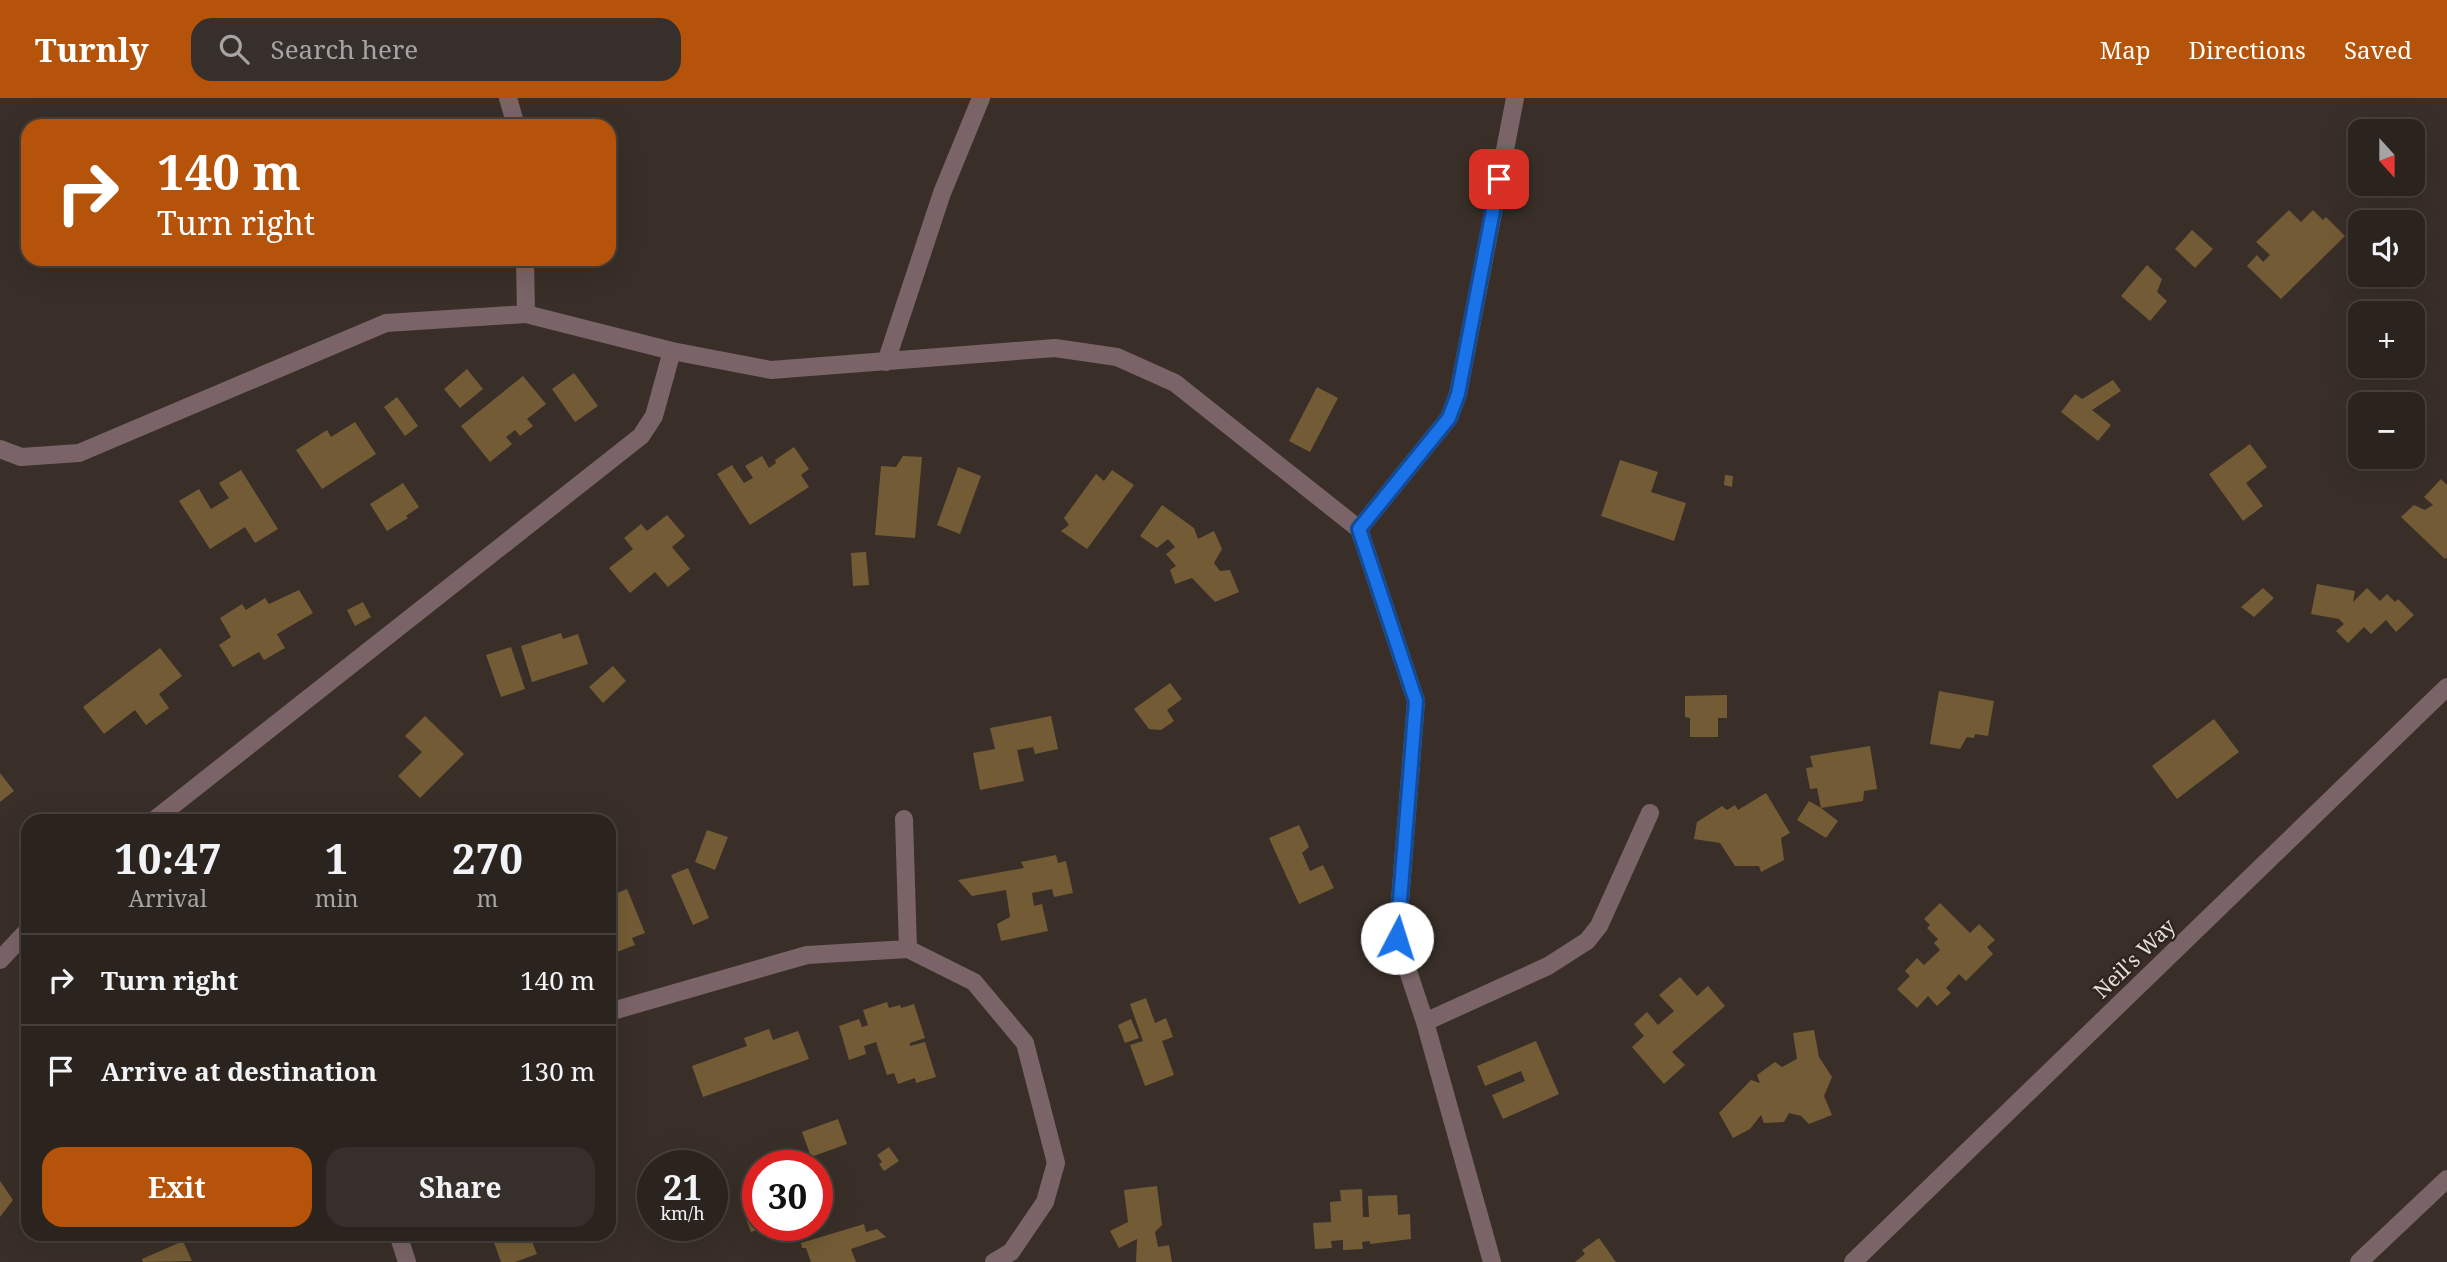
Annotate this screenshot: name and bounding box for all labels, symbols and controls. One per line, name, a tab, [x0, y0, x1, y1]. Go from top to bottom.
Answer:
search box	[191, 18, 681, 81]
text: Turnly	[35, 27, 149, 72]
icon: search	[215, 30, 253, 68]
text: Search here	[271, 31, 418, 67]
text: Map	[2100, 33, 2151, 66]
text: Directions	[2189, 33, 2306, 66]
text: Saved	[2344, 33, 2412, 66]
north arrow	[2348, 119, 2426, 196]
map controls	[2348, 119, 2425, 469]
text: 140 m	[157, 138, 301, 204]
icon: right	[42, 147, 133, 238]
pin	[1469, 149, 1529, 209]
icon: arrive	[1480, 160, 1518, 198]
text: Turn right	[157, 201, 315, 244]
button: sound	[2348, 210, 2425, 287]
button: +	[2348, 301, 2425, 378]
button: −	[2348, 392, 2425, 469]
text: 10:47	[114, 829, 222, 886]
text: 1	[325, 829, 349, 886]
text: 270	[452, 829, 523, 886]
text: Arrival	[129, 882, 207, 914]
text: min	[315, 882, 359, 914]
text: m	[476, 882, 498, 914]
position arrow	[1360, 901, 1434, 975]
street label: Neil's Way	[2087, 912, 2181, 1004]
icon: right	[42, 961, 80, 999]
text: Turn right	[101, 962, 238, 998]
text: 140 m	[520, 962, 595, 998]
icon: arrive	[42, 1052, 80, 1090]
text: Arrive at destination	[101, 1053, 377, 1089]
text: 130 m	[520, 1053, 595, 1089]
button: Exit	[42, 1147, 312, 1227]
button: Share	[326, 1147, 595, 1227]
speed limit sign: 30	[742, 1150, 833, 1241]
text: 21	[663, 1163, 702, 1210]
text: km/h	[660, 1201, 705, 1225]

